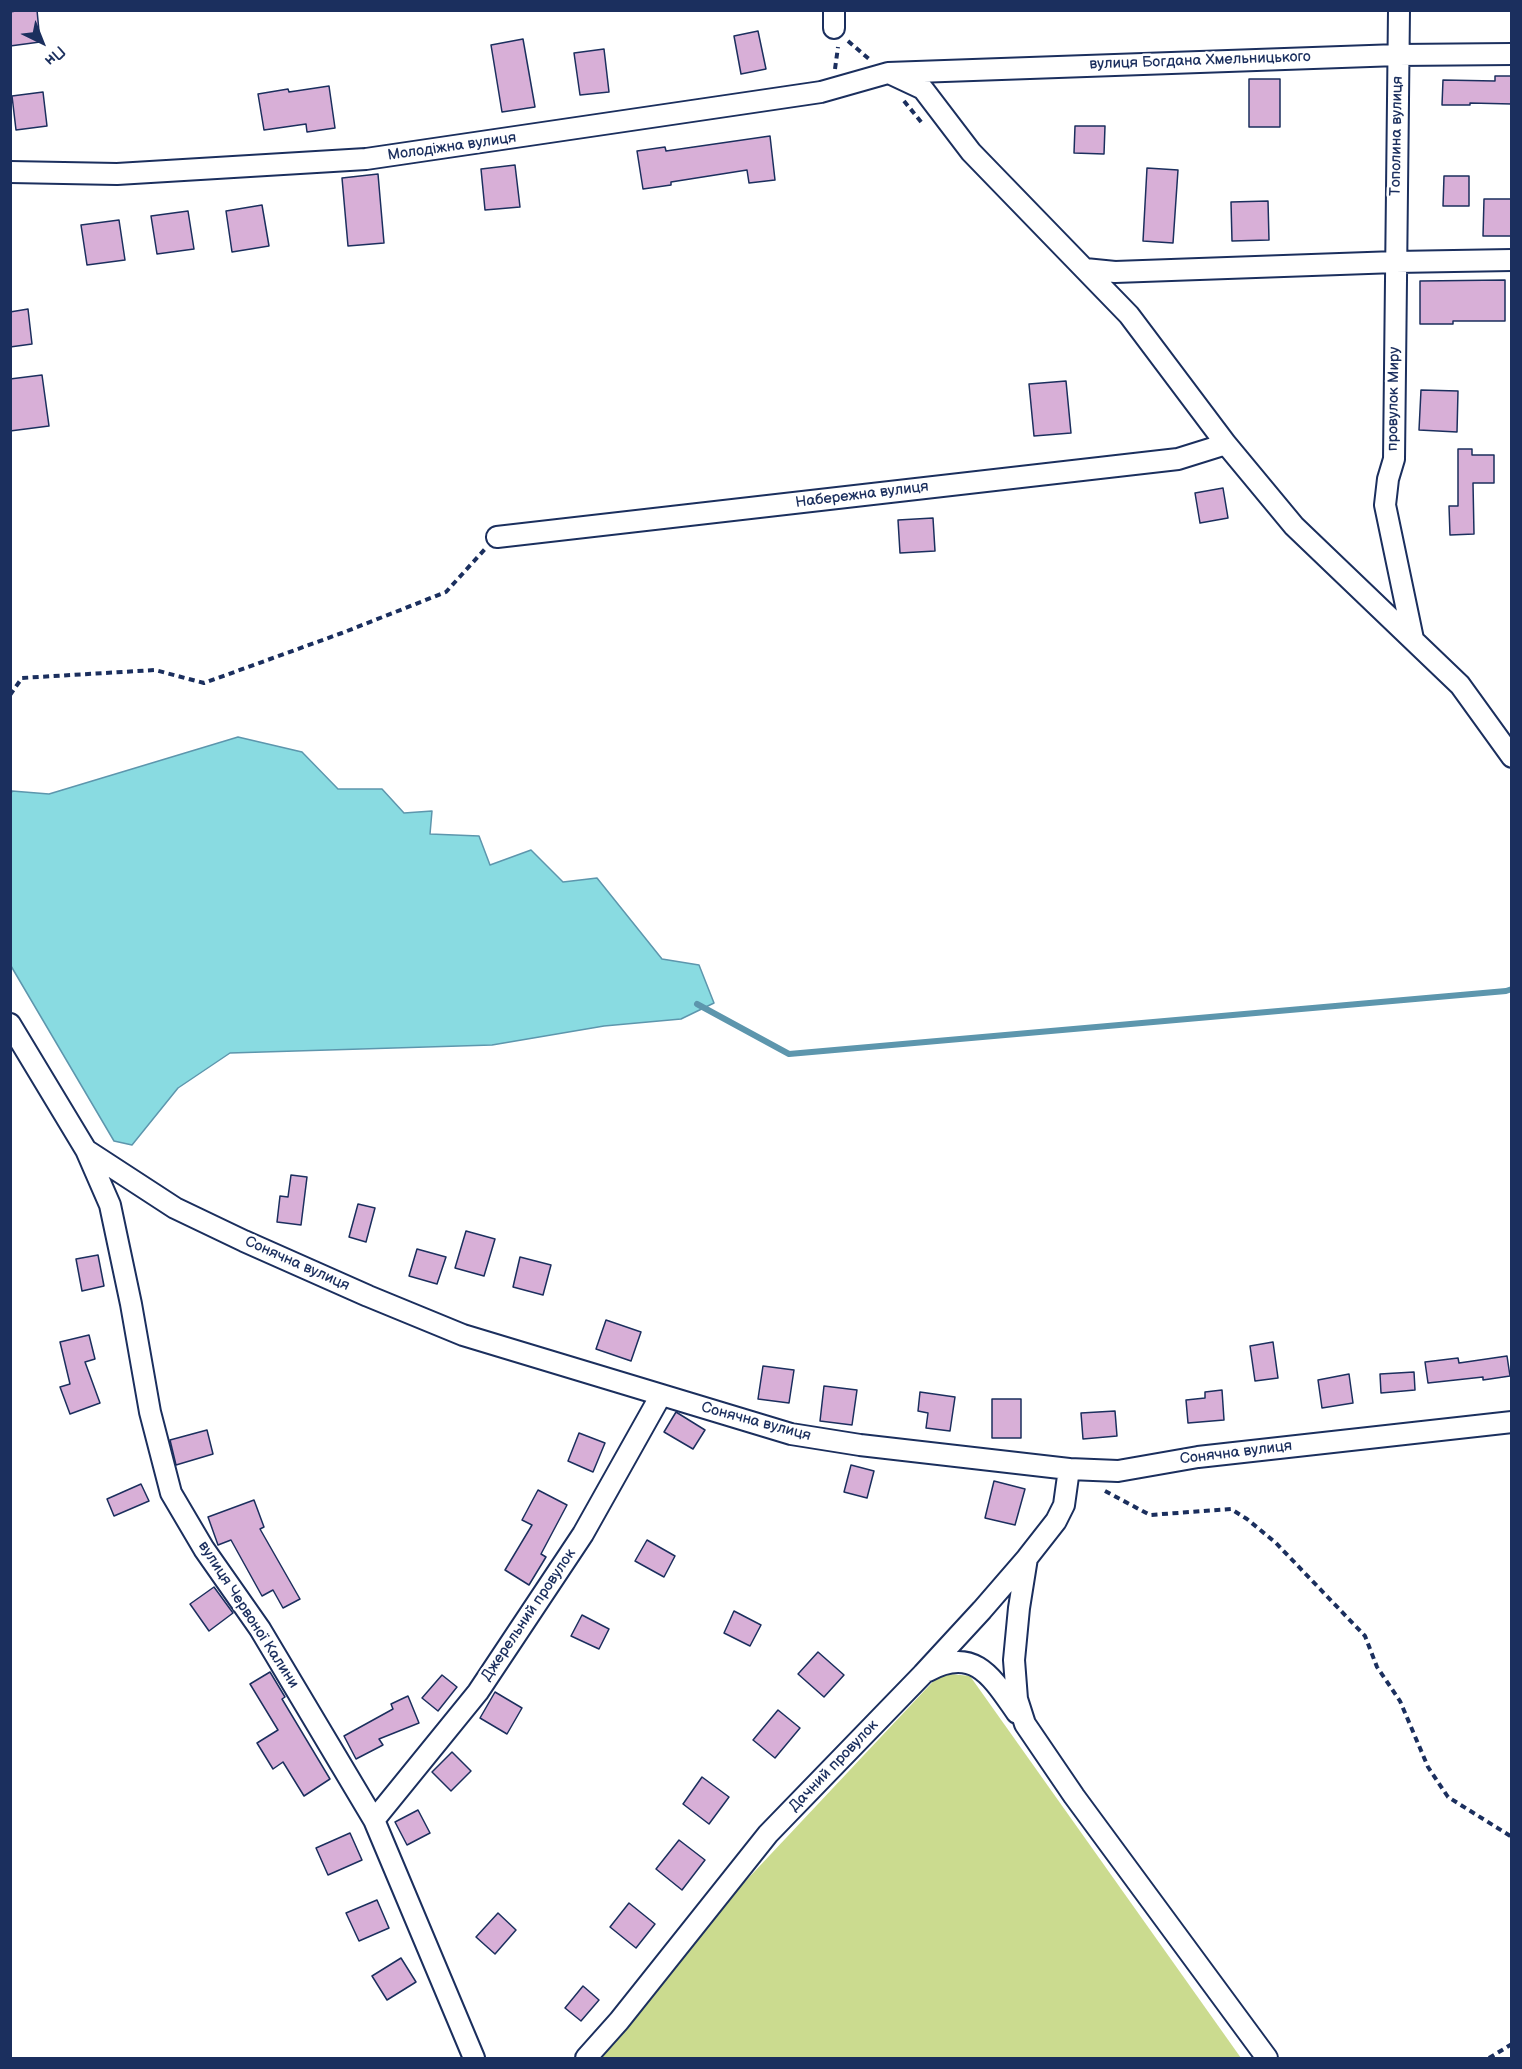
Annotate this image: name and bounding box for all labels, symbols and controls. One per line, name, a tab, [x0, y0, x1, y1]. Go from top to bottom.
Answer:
north arrow	[12, 12, 72, 72]
text: Пн	[40, 41, 69, 70]
street label: вулиця Богдана Хмельницького	[1089, 48, 1311, 74]
street label: Тополина вулиця	[1387, 76, 1407, 196]
street label: Молодіжна вулиця	[387, 129, 517, 165]
street label: провулок Миру	[1384, 347, 1404, 451]
street label: Набережна вулиця	[794, 478, 930, 512]
street label: Сонячна вулиця	[242, 1233, 352, 1295]
street label: Сонячна вулиця	[699, 1399, 813, 1445]
street label: Сонячна вулиця	[1179, 1437, 1293, 1469]
street label: вулиця Червоної Калини	[194, 1538, 302, 1692]
street label: Джерельний провулок	[478, 1545, 580, 1685]
street label: Дачний провулок	[786, 1716, 882, 1816]

